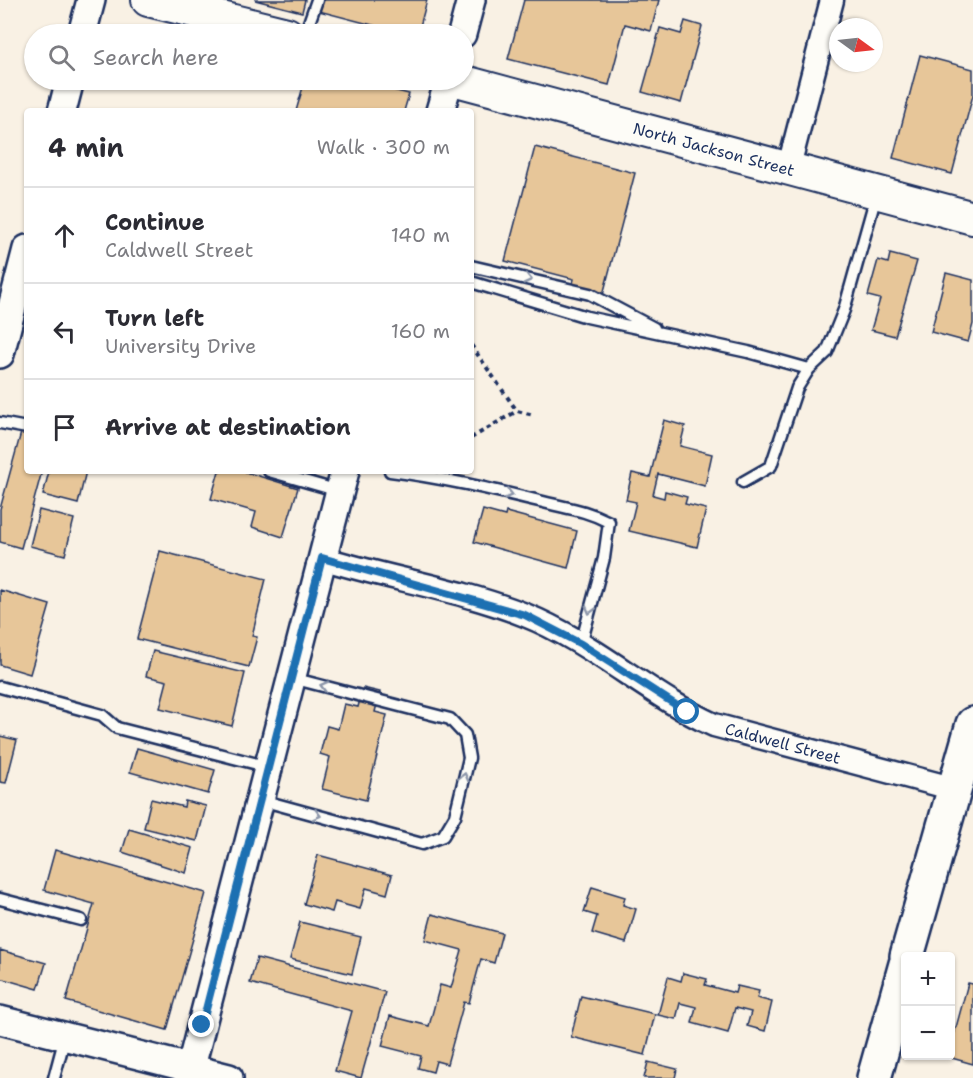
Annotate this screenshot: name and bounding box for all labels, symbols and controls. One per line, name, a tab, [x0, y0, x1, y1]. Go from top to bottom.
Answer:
north arrow	[829, 18, 883, 72]
search box	[24, 24, 474, 90]
icon: search	[45, 41, 78, 74]
text: Search here	[93, 43, 219, 72]
street label: North Jackson Street	[631, 118, 797, 181]
text: 4 min	[48, 130, 124, 165]
text: Walk · 300 m	[317, 134, 450, 160]
text: Continue	[105, 208, 205, 237]
icon: ahead	[48, 219, 81, 252]
text: 140 m	[391, 222, 450, 248]
text: Caldwell Street	[105, 237, 254, 263]
one-way arrow	[523, 272, 533, 285]
text: Turn left	[105, 304, 204, 333]
icon: left	[48, 315, 81, 348]
text: 160 m	[391, 318, 450, 344]
text: University Drive	[105, 333, 256, 359]
icon: arrive	[48, 411, 81, 444]
text: Arrive at destination	[105, 413, 351, 442]
one-way arrow	[503, 487, 513, 500]
one-way arrow	[585, 604, 597, 615]
one-way arrow	[319, 680, 329, 693]
route start	[673, 698, 699, 724]
street label: Caldwell Street	[723, 718, 843, 769]
one-way arrow	[457, 772, 470, 782]
one-way arrow	[312, 808, 322, 821]
map controls	[901, 952, 955, 1060]
button: +	[901, 952, 955, 1006]
button: −	[901, 1006, 955, 1060]
route end	[188, 1011, 214, 1037]

